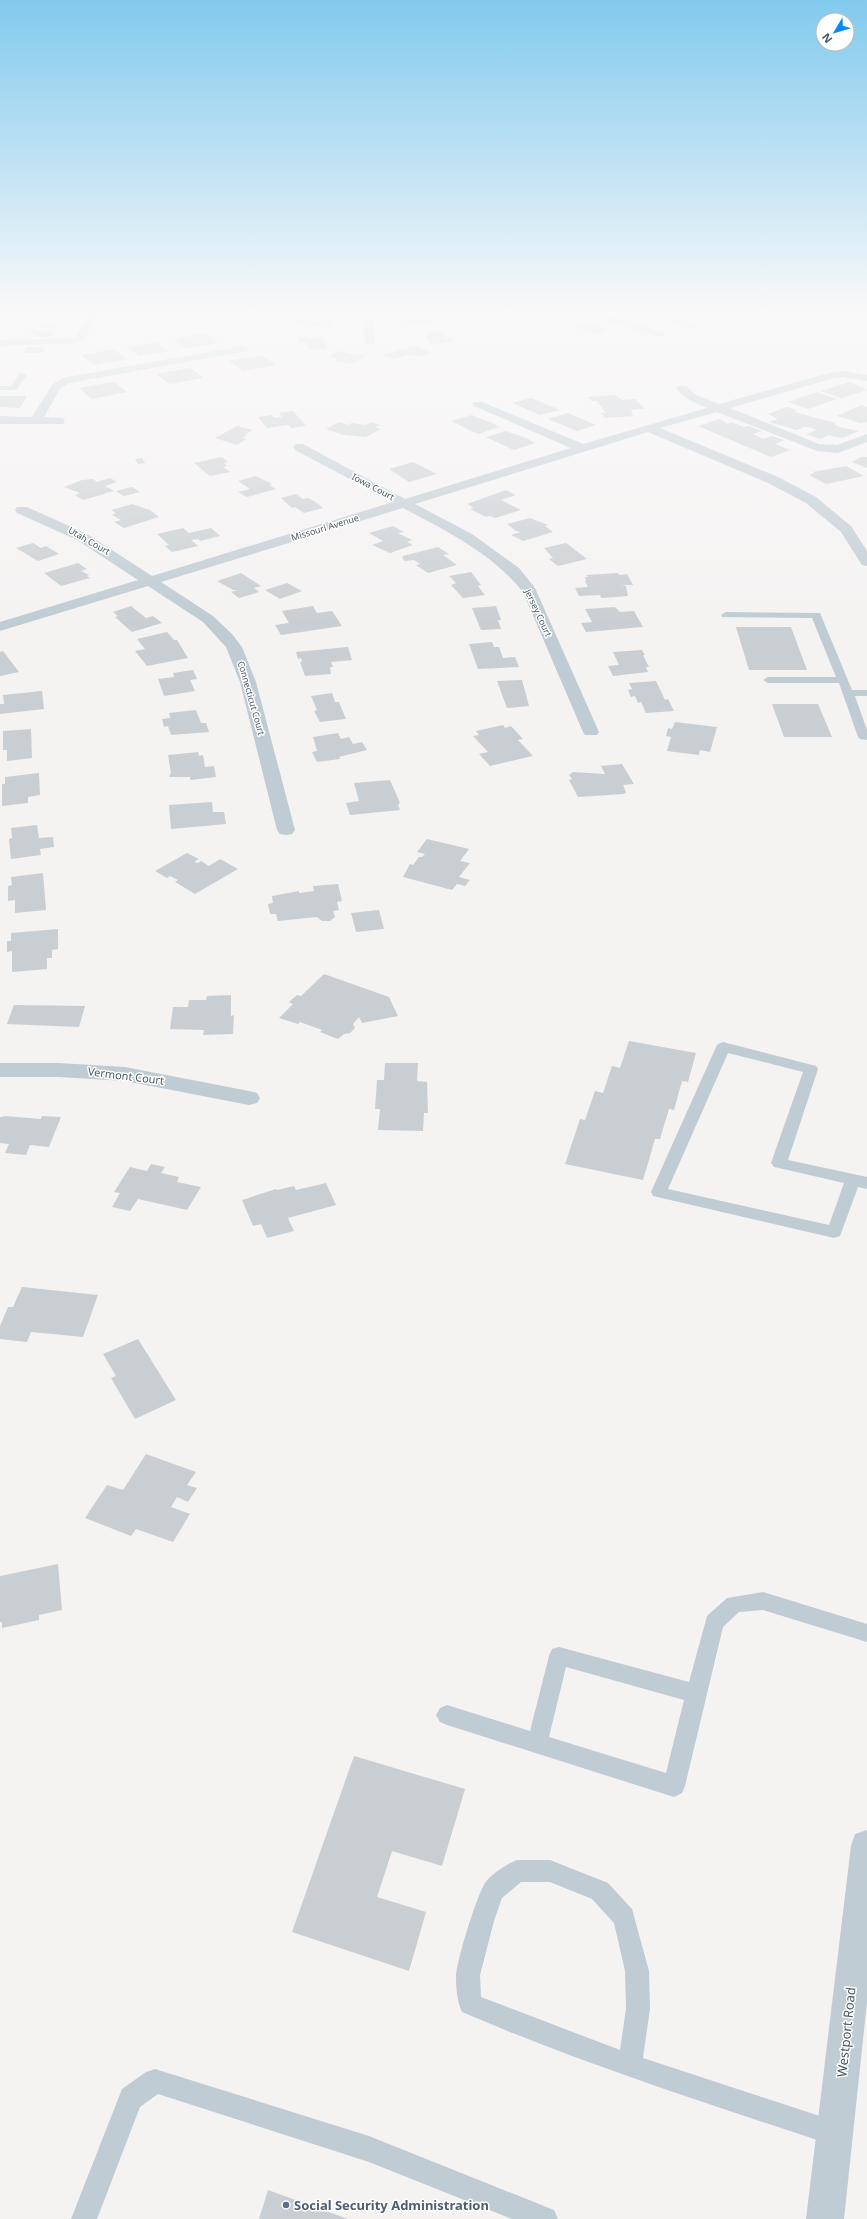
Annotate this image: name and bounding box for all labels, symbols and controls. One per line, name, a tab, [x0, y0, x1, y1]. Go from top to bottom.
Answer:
north arrow	[815, 12, 855, 52]
text: N	[818, 30, 835, 47]
street label: Iowa Court	[350, 470, 397, 504]
street label: Missouri Avenue	[289, 511, 360, 544]
street label: Utah Court	[66, 523, 113, 558]
street label: Jersey Court	[521, 586, 555, 639]
street label: Connecticut Court	[235, 659, 268, 737]
street label: Vermont Court	[87, 1063, 165, 1088]
street label: Westport Road	[832, 1986, 860, 2078]
place label: Social Security Administration	[294, 2196, 489, 2214]
marker: Social Security Administration	[281, 2200, 291, 2210]

